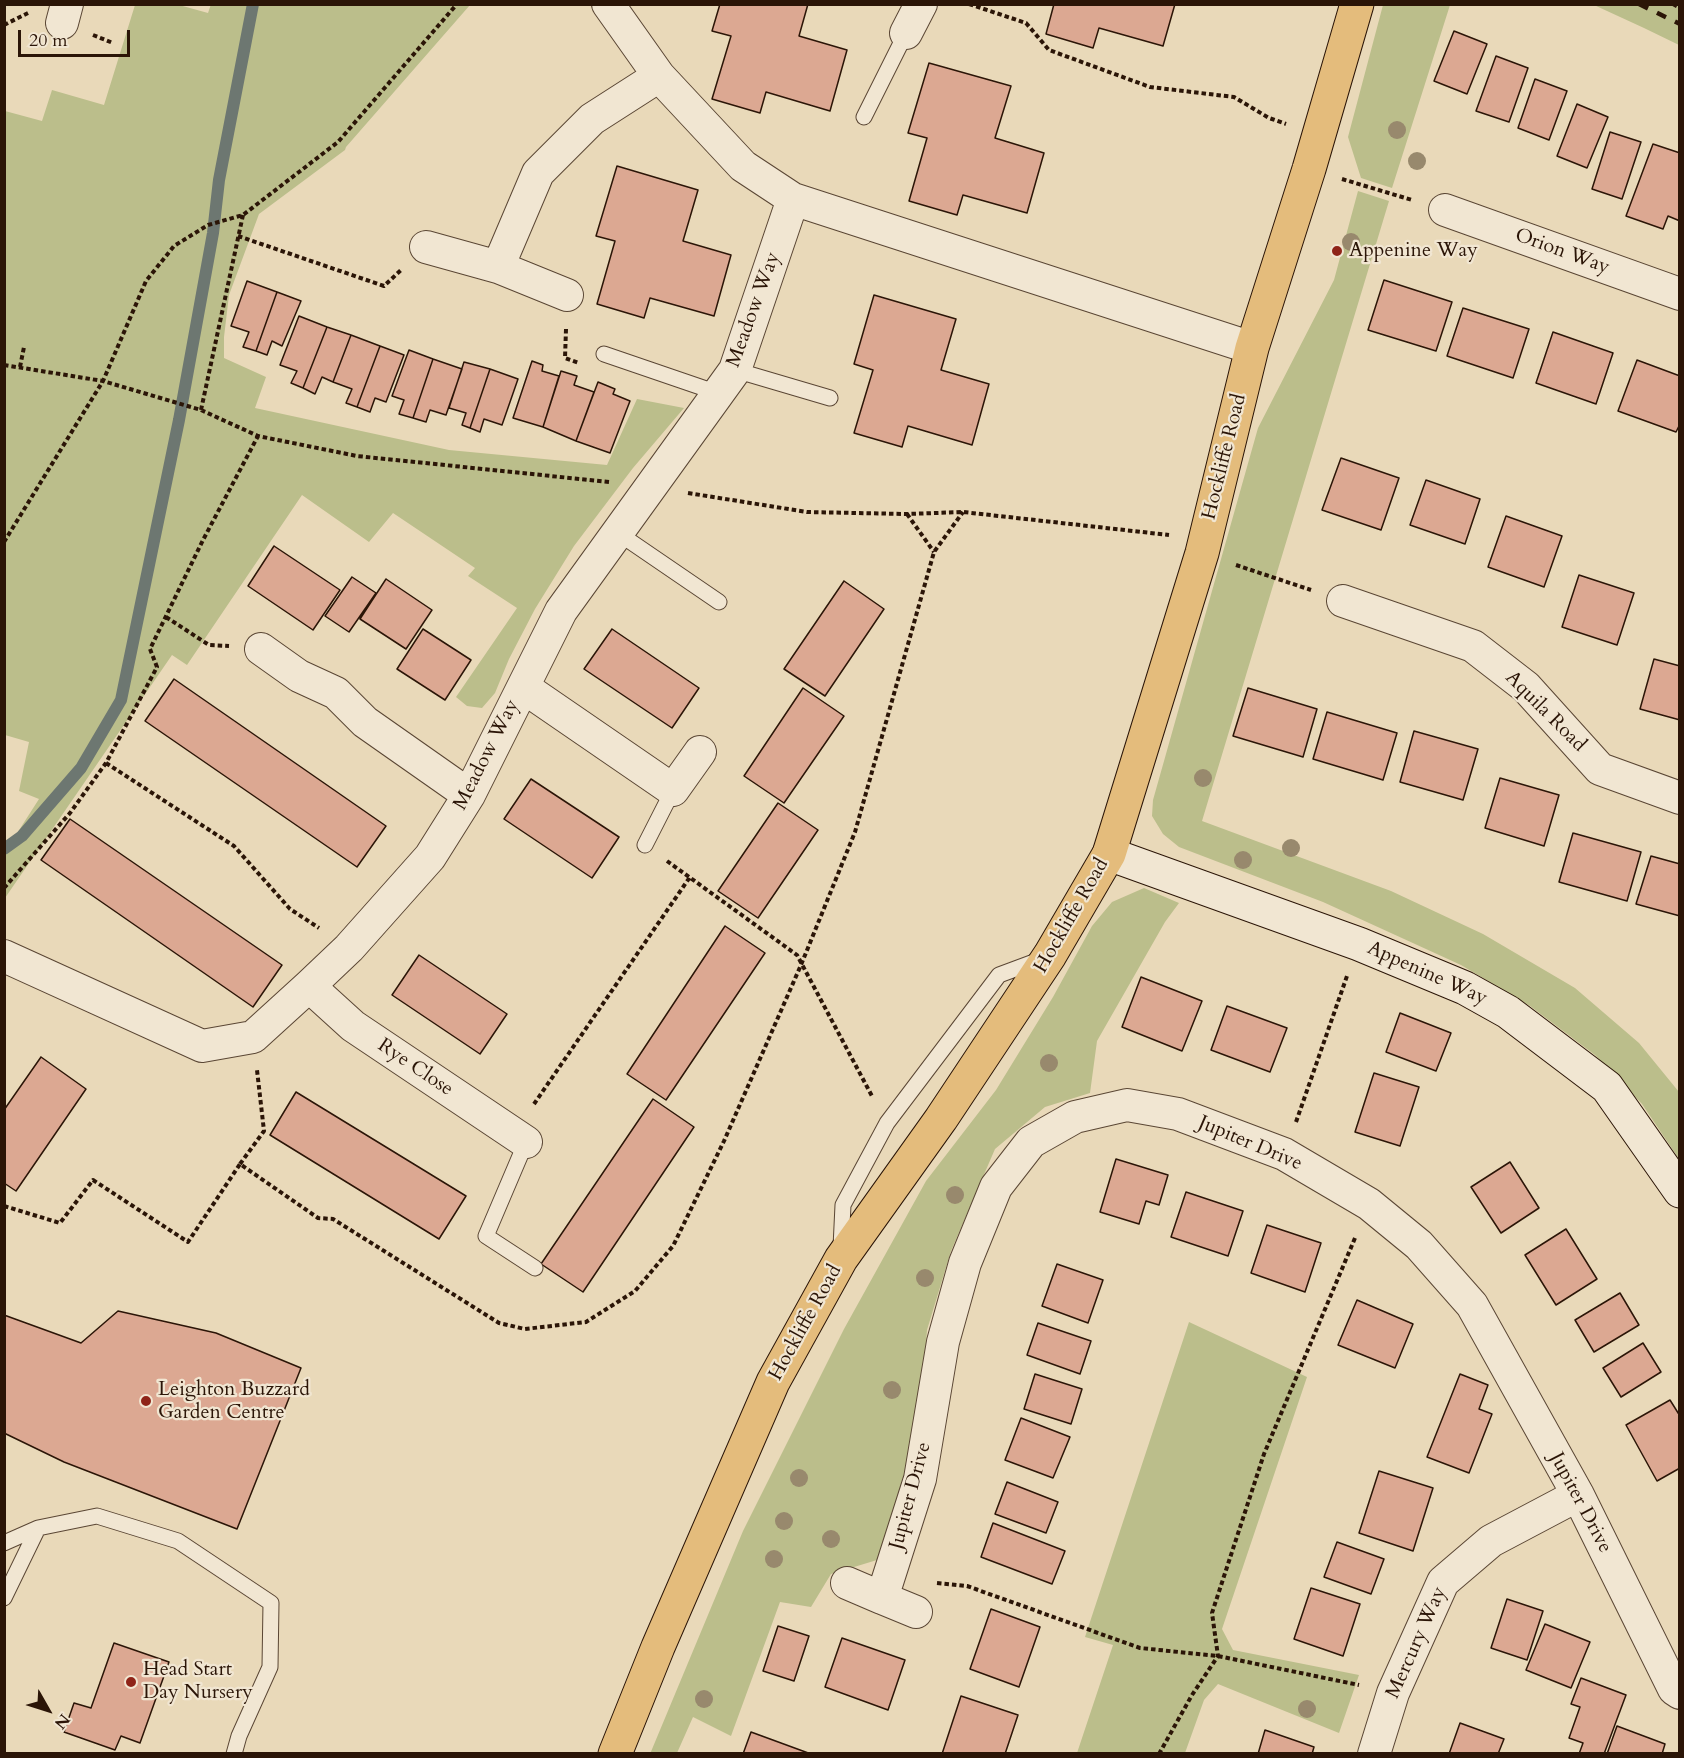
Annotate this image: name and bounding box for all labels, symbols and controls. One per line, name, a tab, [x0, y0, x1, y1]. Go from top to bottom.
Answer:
scale bar	[21, 18, 134, 56]
text: 20 m	[29, 28, 68, 53]
street label: Orion Way	[1511, 224, 1613, 280]
place label: Appenine Way	[1349, 239, 1478, 263]
marker: Appenine Way	[1330, 244, 1344, 258]
street label: Meadow Way	[722, 249, 786, 371]
street label: Hockliffe Road	[1198, 392, 1252, 522]
street label: Aquila Road	[1500, 667, 1590, 757]
street label: Meadow Way	[449, 696, 525, 814]
street label: Hockliffe Road	[1029, 854, 1115, 978]
street label: Appenine Way	[1363, 937, 1491, 1011]
street label: Rye Close	[373, 1034, 457, 1102]
street label: Jupiter Drive	[1194, 1111, 1306, 1177]
street label: Hockliffe Road	[764, 1261, 848, 1385]
place label: Leighton Buzzard Garden Centre	[158, 1378, 310, 1425]
marker: Leighton Buzzard Garden Centre	[139, 1394, 153, 1408]
street label: Jupiter Drive	[885, 1440, 937, 1552]
street label: Jupiter Drive	[1543, 1449, 1617, 1557]
street label: Mercury Way	[1382, 1583, 1452, 1703]
place label: Head Start Day Nursery	[143, 1658, 253, 1705]
marker: Head Start Day Nursery	[124, 1675, 138, 1689]
north arrow	[18, 1680, 78, 1740]
text: N	[49, 1709, 75, 1734]

